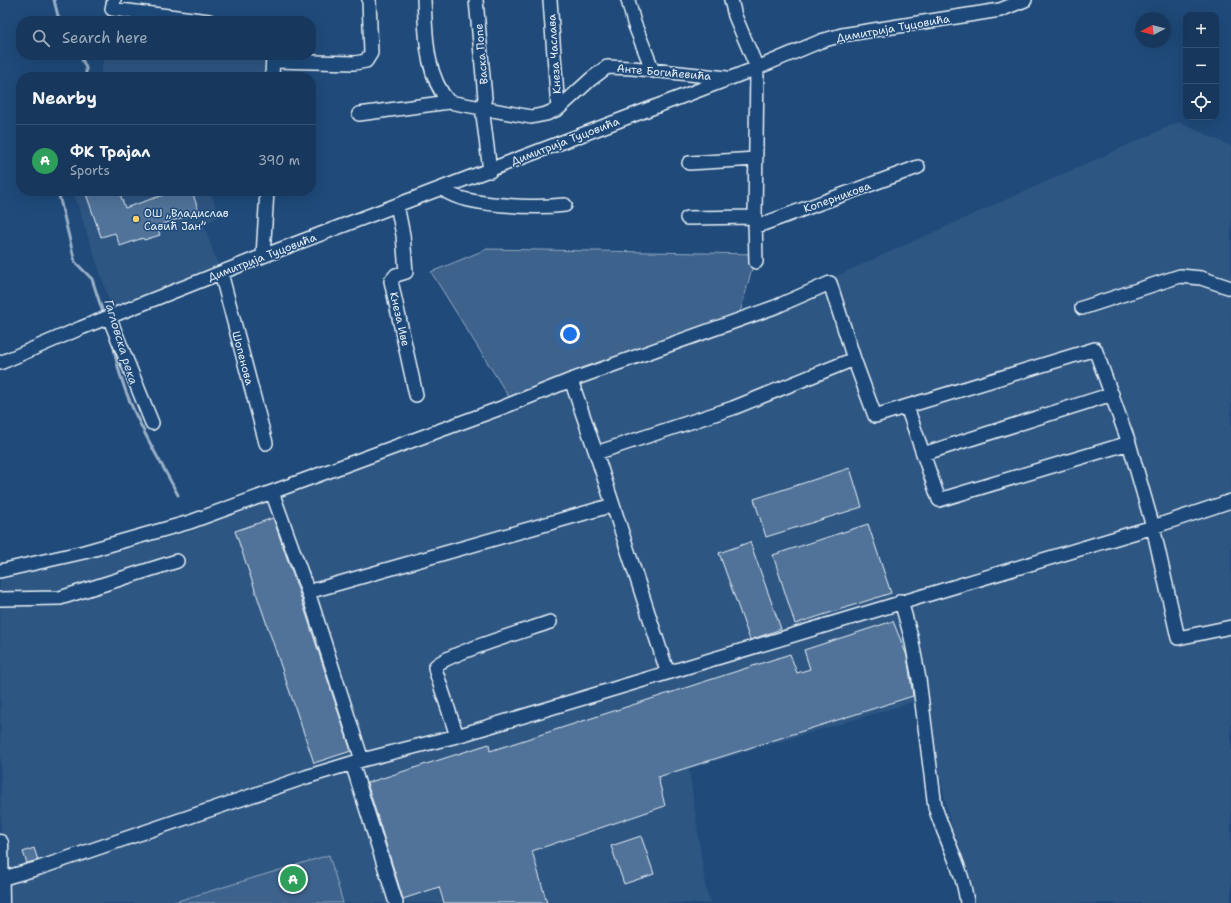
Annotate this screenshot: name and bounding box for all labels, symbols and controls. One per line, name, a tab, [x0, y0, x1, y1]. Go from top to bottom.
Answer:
street label: Димитрија Туцовића	[835, 11, 951, 46]
north arrow	[1135, 12, 1171, 48]
map controls	[1183, 12, 1219, 120]
button: +	[1183, 12, 1219, 48]
street label: Кнеза Часлава	[544, 13, 565, 94]
search box	[16, 16, 316, 60]
street label: Васка Попе	[471, 23, 492, 85]
icon: search	[30, 27, 52, 49]
text: Search here	[62, 28, 148, 48]
button: −	[1183, 48, 1219, 84]
street label: Анте Богићевића	[616, 61, 712, 84]
button: locate	[1183, 84, 1219, 120]
text: Nearby	[32, 87, 97, 109]
street label: Димитрија Туцовића	[509, 114, 622, 169]
text: ФК Трајал	[70, 142, 150, 162]
text: A	[40, 152, 50, 169]
text: 390 m	[258, 152, 300, 169]
text: Sports	[70, 162, 110, 179]
street label: Коперникова	[802, 178, 873, 217]
place label: ОШ „Владислав Савић Јан”	[144, 206, 229, 234]
marker: ОШ „Владислав Савић Јан”	[131, 214, 141, 224]
street label: Димитрија Туцовића	[206, 230, 319, 285]
street label: Кнеза Иве	[386, 290, 413, 348]
water label: Гагловска река	[100, 297, 142, 387]
your location	[560, 324, 580, 344]
street label: Шопенова	[228, 329, 257, 387]
pin: A	[280, 864, 306, 894]

